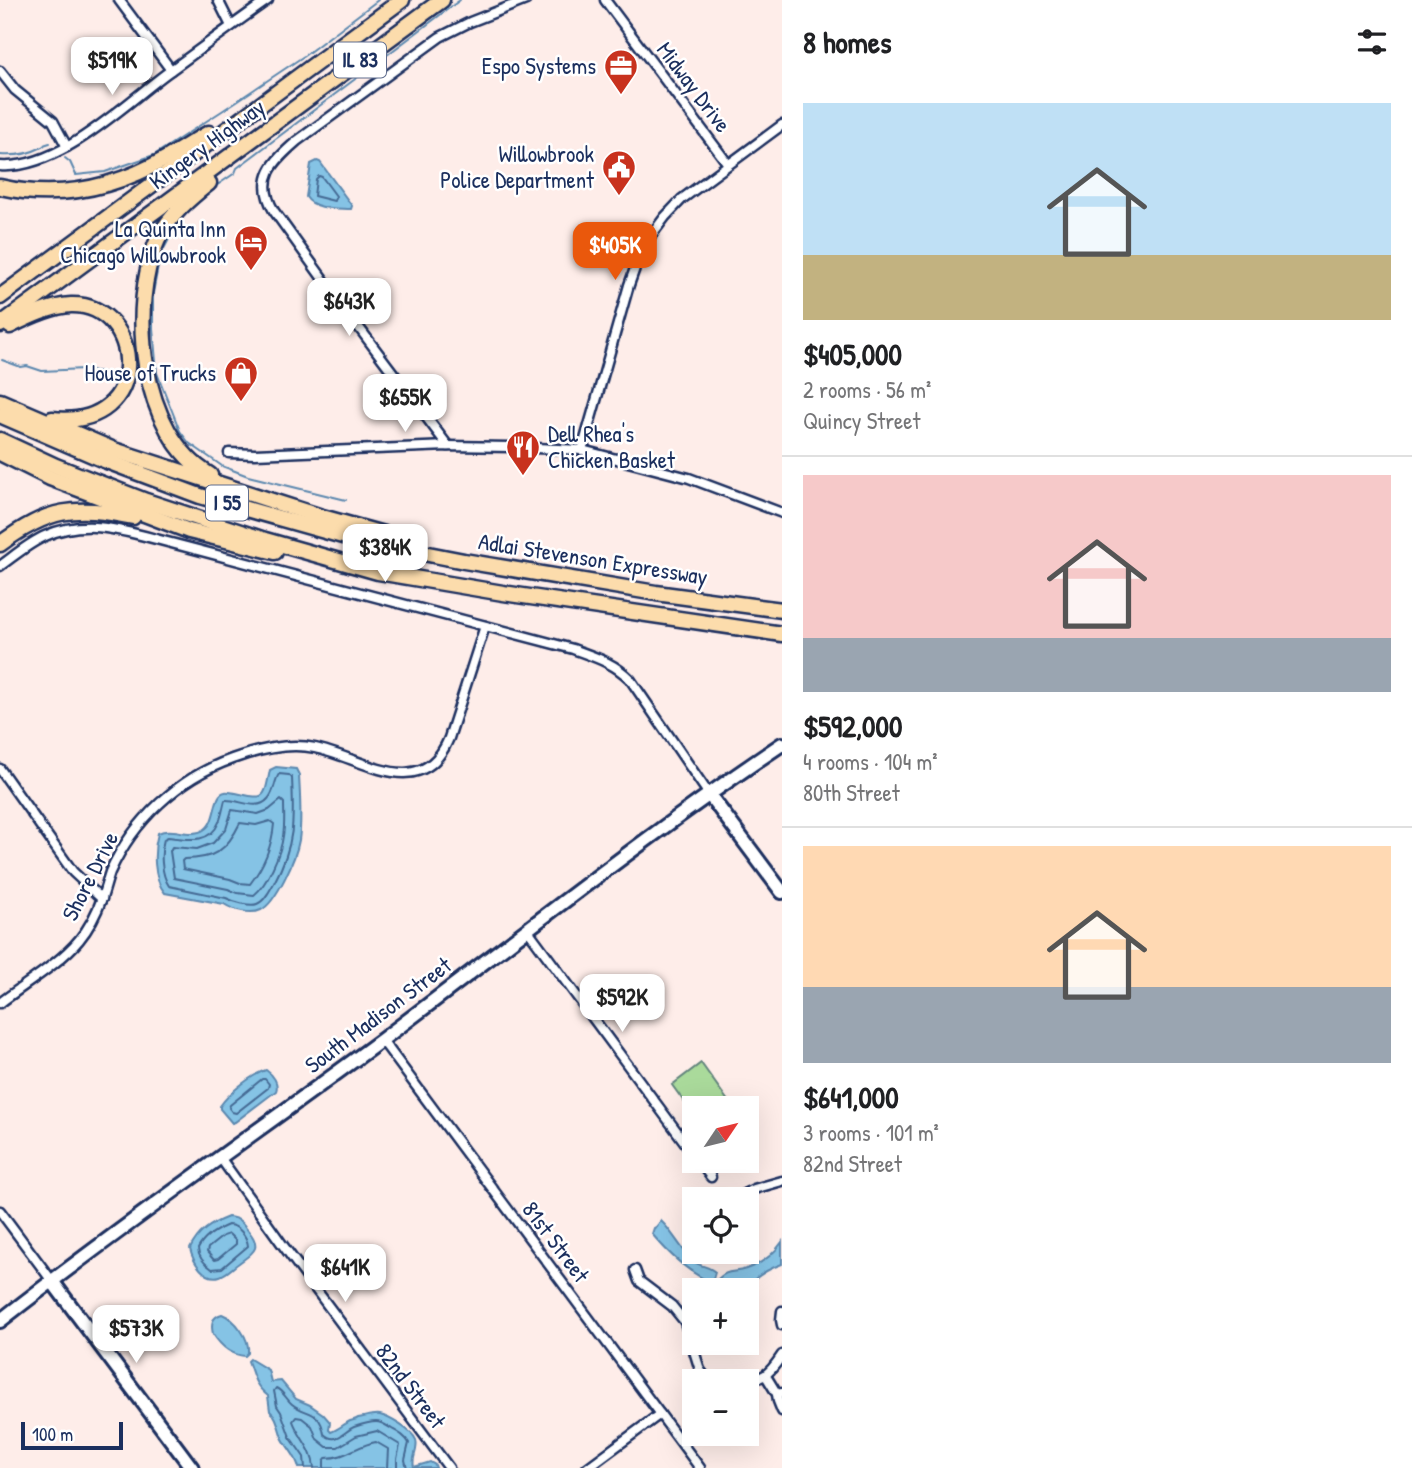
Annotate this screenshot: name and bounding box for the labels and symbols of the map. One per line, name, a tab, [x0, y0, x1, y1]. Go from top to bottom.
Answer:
street label: Midway Drive	[650, 35, 739, 138]
pin: $519K	[63, 38, 161, 97]
road number: IL 83	[334, 42, 386, 78]
office icon: Espo Systems	[602, 47, 640, 96]
place label: Espo Systems	[482, 50, 596, 81]
street label: Kingery Highway	[143, 91, 271, 196]
place label: Willowbrook Police Department	[440, 138, 595, 195]
public building icon: Willowbrook Police Department	[600, 148, 638, 197]
place label: La Quinta Inn Chicago Willowbrook	[60, 213, 226, 270]
pin: $405K	[566, 222, 664, 282]
hotel icon: La Quinta Inn Chicago Willowbrook	[232, 223, 270, 272]
pin: $643K	[300, 278, 398, 338]
shop icon: House of Trucks	[222, 354, 260, 403]
place label: House of Trucks	[85, 357, 216, 388]
pin: $655K	[356, 374, 454, 434]
place label: Dell Rhea's Chicken Basket	[548, 418, 676, 475]
restaurant icon: Dell Rhea's Chicken Basket	[504, 428, 542, 477]
road number: I 55	[206, 486, 248, 520]
pin: $384K	[336, 524, 434, 584]
street label: Adlai Stevenson Expressway	[476, 525, 710, 592]
street label: Shore Drive	[54, 826, 125, 926]
street label: South Madison Street	[298, 949, 458, 1080]
pin: $592K	[573, 974, 671, 1034]
north arrow	[682, 1096, 760, 1172]
street label: 81st Street	[516, 1195, 598, 1289]
pin: $641K	[296, 1244, 394, 1304]
pin: $573K	[87, 1306, 185, 1365]
street label: 82nd Street	[369, 1337, 454, 1435]
scale bar	[21, 1419, 122, 1451]

